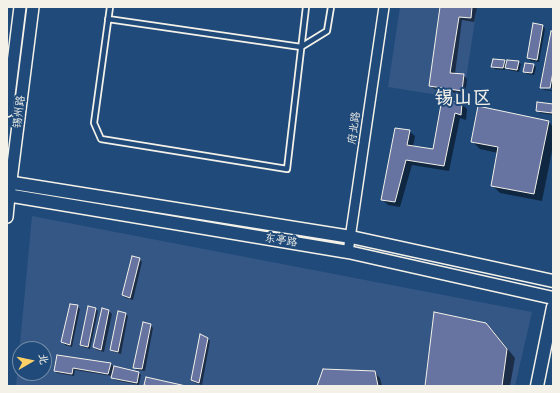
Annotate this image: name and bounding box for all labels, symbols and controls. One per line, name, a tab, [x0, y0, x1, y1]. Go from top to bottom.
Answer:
district label: 锡山区	[435, 89, 491, 111]
street label: 锡州路	[11, 95, 29, 129]
street label: 府北路	[346, 111, 364, 145]
street label: 东亭路	[264, 232, 298, 250]
north arrow	[12, 341, 52, 381]
text: 北	[35, 353, 52, 366]

